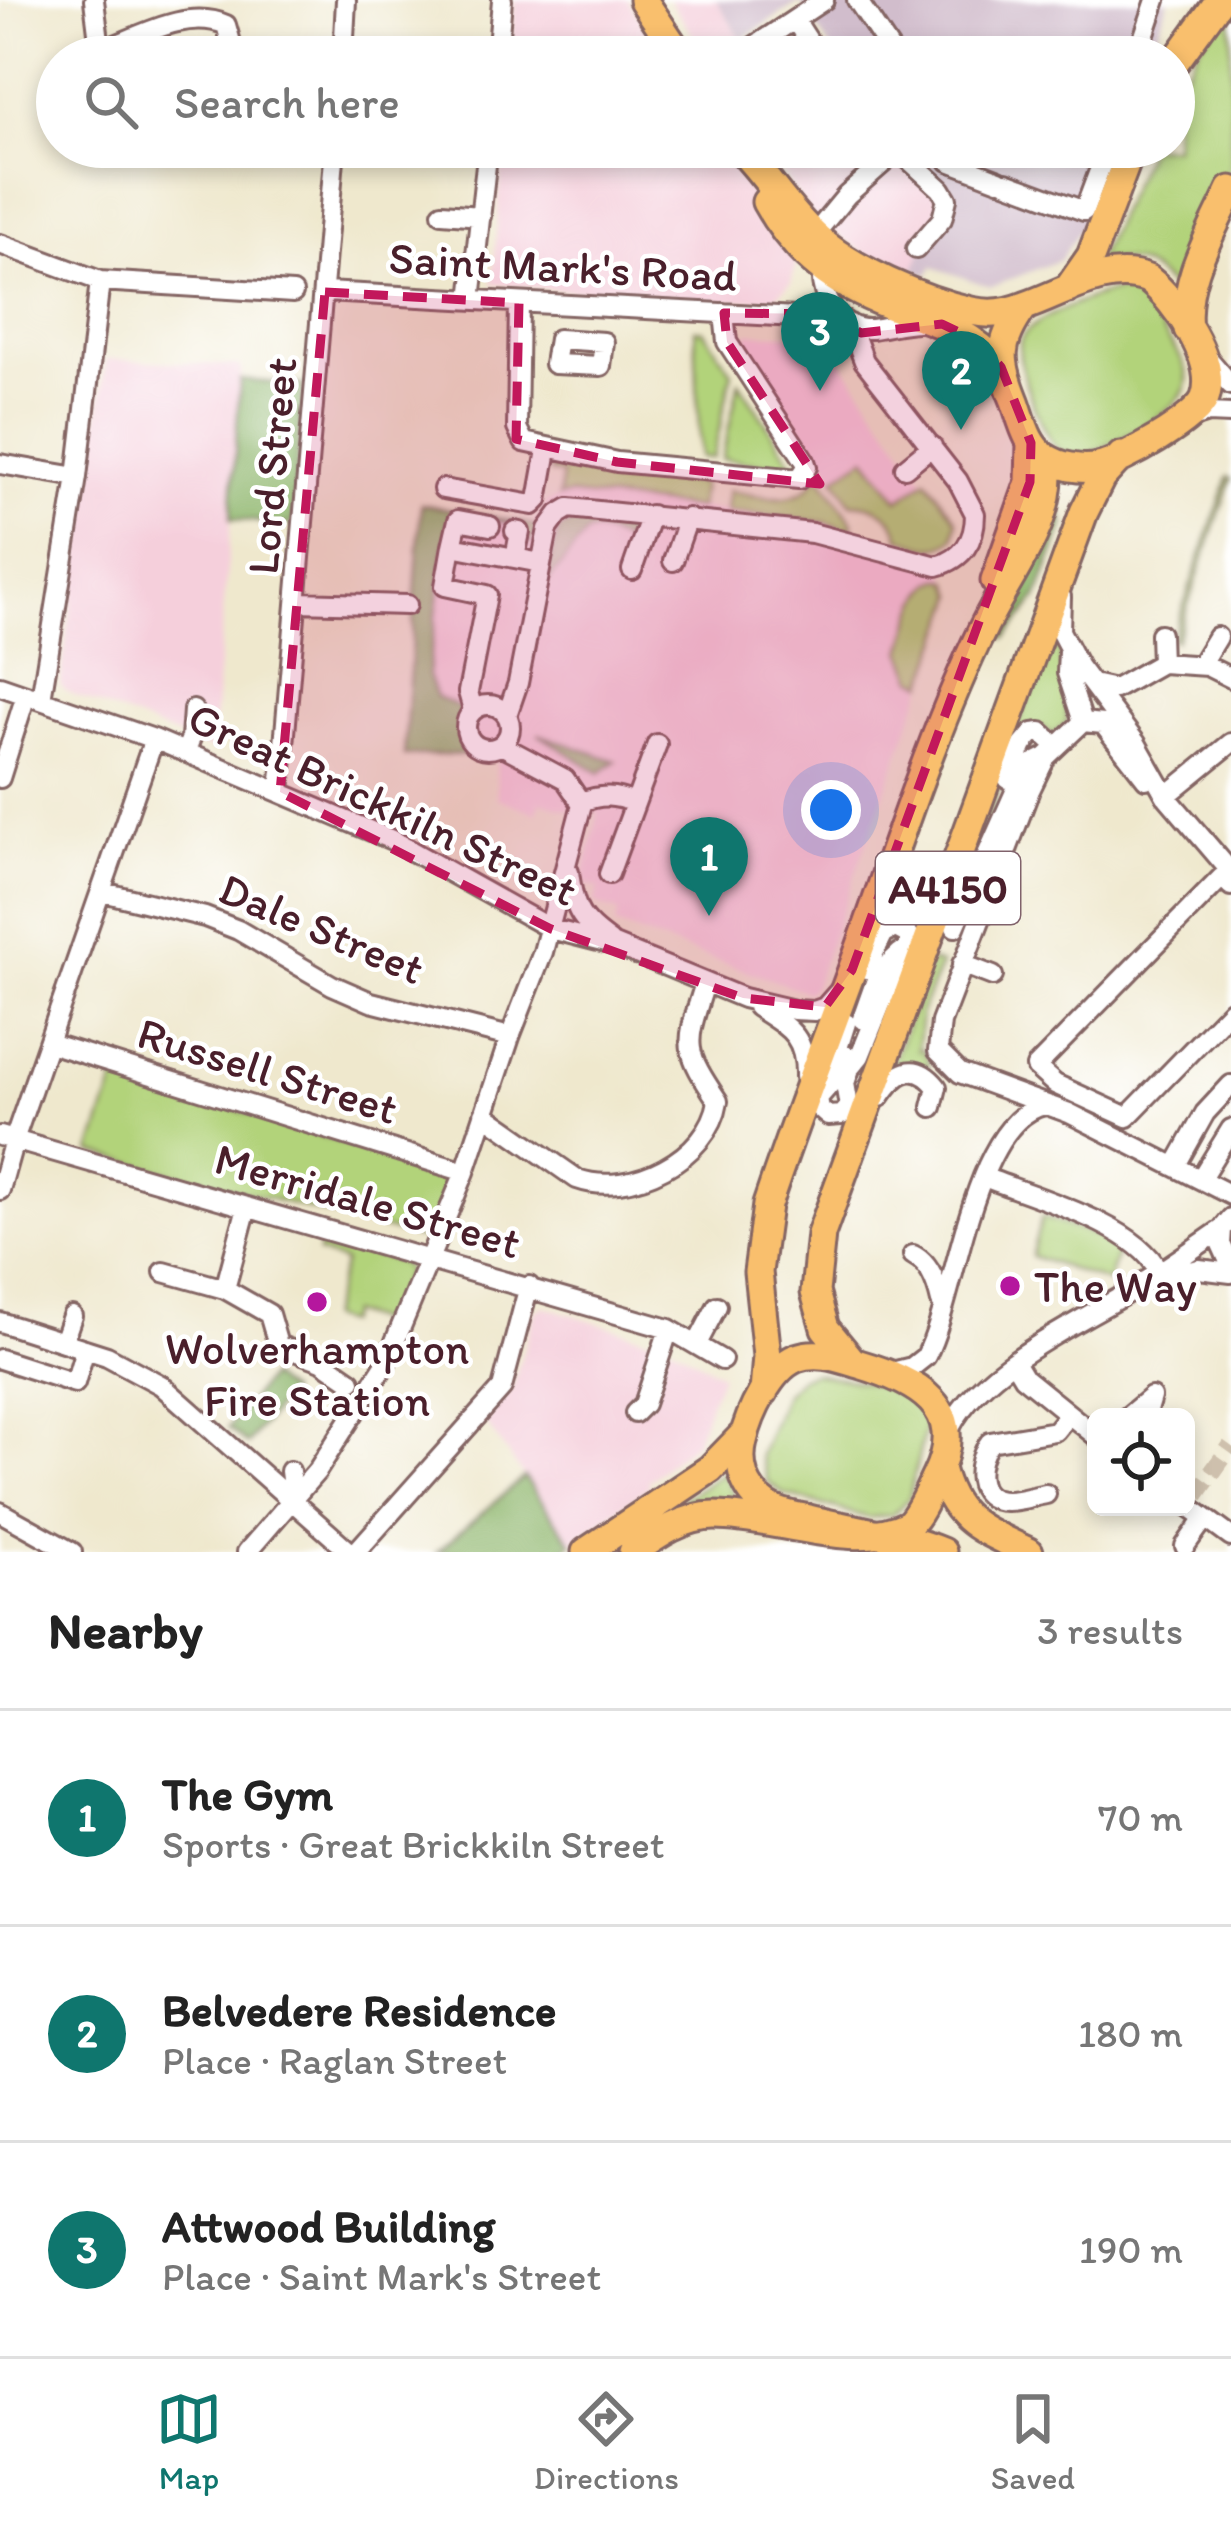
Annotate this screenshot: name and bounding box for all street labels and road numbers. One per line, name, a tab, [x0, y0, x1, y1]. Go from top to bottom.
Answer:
street label: Saint Mark's Road	[388, 230, 738, 302]
street label: Lord Street	[235, 355, 307, 577]
street label: Great Brickkiln Street	[180, 689, 586, 917]
road number: A4150	[876, 852, 1020, 924]
street label: Dale Street	[211, 861, 433, 995]
street label: Russell Street	[132, 1005, 404, 1135]
street label: Merridale Street	[209, 1131, 527, 1269]

